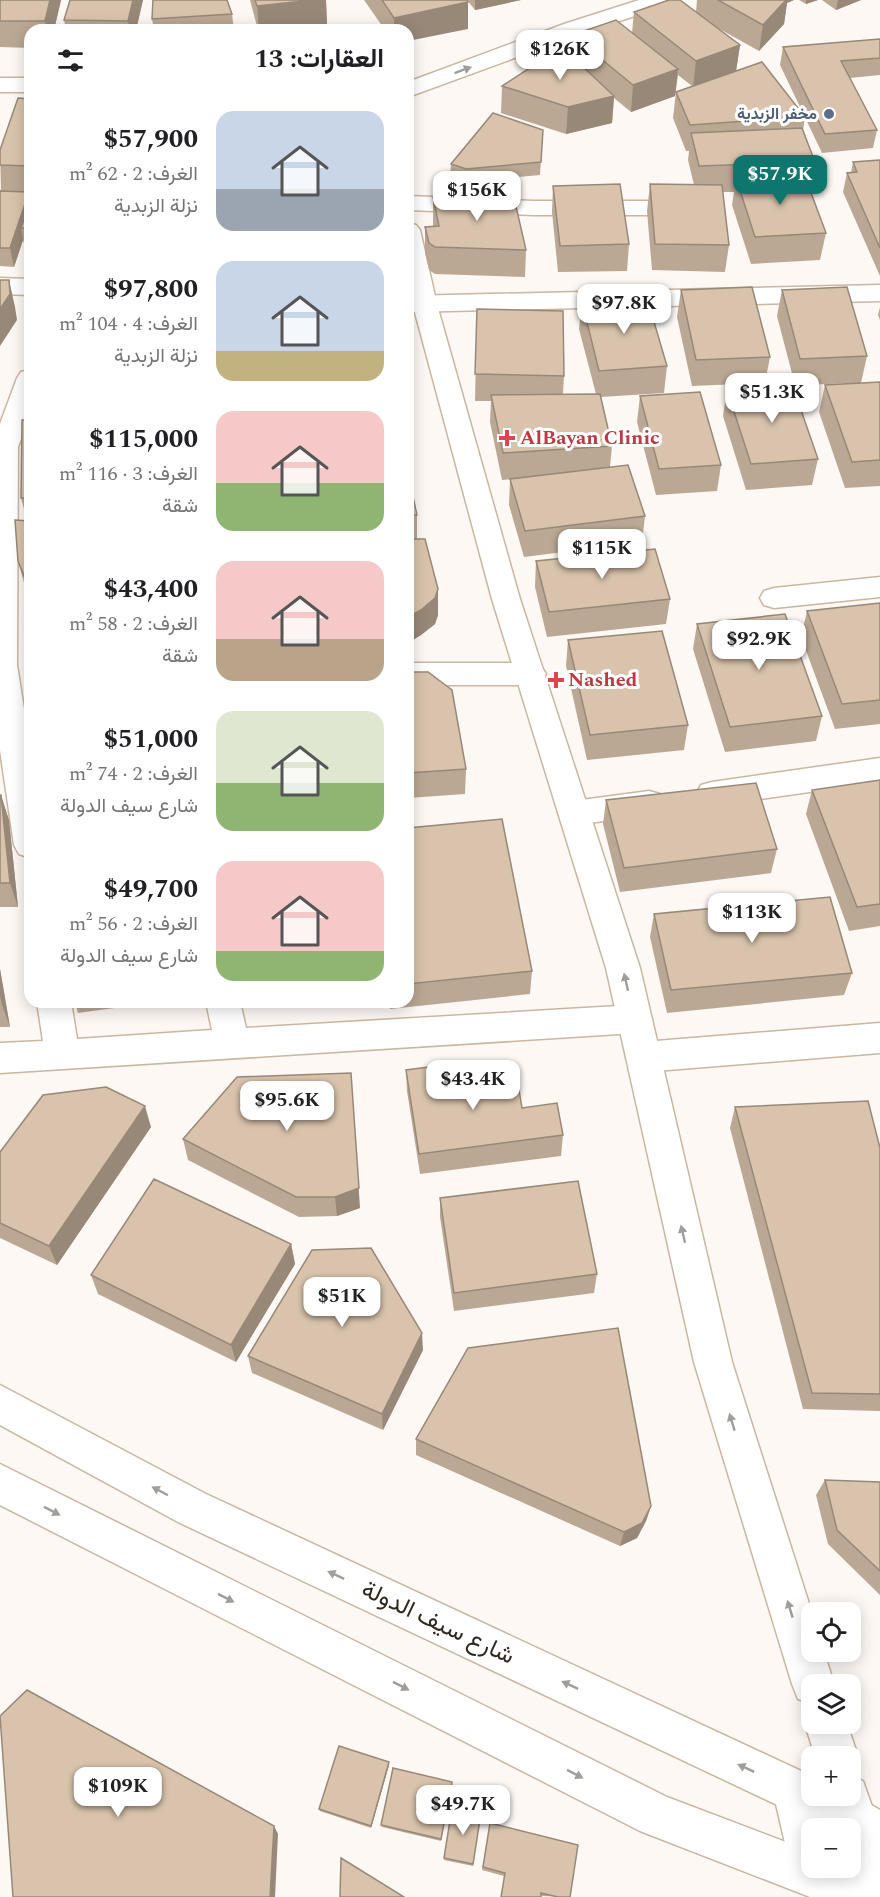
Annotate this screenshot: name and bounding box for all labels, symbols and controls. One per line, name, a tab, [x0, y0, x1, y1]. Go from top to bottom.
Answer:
pin: $126K	[518, 30, 602, 81]
text: $126K	[530, 34, 590, 64]
text: العقارات: 13	[254, 39, 384, 79]
icon: filters	[54, 44, 87, 77]
one-way arrow	[454, 64, 472, 74]
place label: مخفر الزبدية	[737, 102, 817, 126]
marker: مخفر الزبدية	[822, 107, 836, 121]
text: $57,900	[104, 119, 198, 159]
icon: home	[264, 135, 336, 207]
pin: $57.9K	[731, 155, 829, 206]
text: الغرف: 2 · 62 m²	[69, 159, 198, 189]
text: $57.9K	[747, 159, 813, 189]
pin: $156K	[435, 171, 519, 222]
text: $156K	[447, 175, 507, 205]
text: نزلة الزبدية	[114, 191, 198, 221]
text: $97,800	[104, 269, 198, 309]
pin: $97.8K	[575, 284, 673, 335]
icon: home	[264, 285, 336, 357]
text: $97.8K	[591, 288, 657, 318]
text: الغرف: 4 · 104 m²	[59, 309, 198, 339]
text: نزلة الزبدية	[114, 341, 198, 371]
pin: $51.3K	[723, 373, 821, 424]
text: $51.3K	[739, 377, 805, 407]
text: $115,000	[89, 419, 198, 459]
place label: AlBayan Clinic	[520, 423, 660, 453]
marker: AlBayan Clinic	[498, 429, 516, 447]
icon: home	[264, 435, 336, 507]
text: الغرف: 3 · 116 m²	[59, 459, 198, 489]
text: شقة	[162, 491, 198, 521]
pin: $115K	[560, 529, 644, 580]
text: $115K	[572, 533, 632, 563]
text: $43,400	[104, 569, 198, 609]
icon: home	[264, 585, 336, 657]
text: الغرف: 2 · 58 m²	[69, 609, 198, 639]
pin: $92.9K	[710, 620, 808, 671]
text: $92.9K	[726, 624, 792, 654]
text: شقة	[162, 641, 198, 671]
place label: Nashed	[568, 665, 638, 695]
marker: Nashed	[549, 673, 563, 687]
text: $51,000	[104, 719, 198, 759]
icon: home	[264, 735, 336, 807]
text: الغرف: 2 · 74 m²	[69, 759, 198, 789]
text: شارع سيف الدولة	[60, 791, 198, 821]
text: $49,700	[104, 869, 198, 909]
icon: home	[264, 885, 336, 957]
pin: $113K	[710, 893, 794, 944]
text: $113K	[722, 897, 782, 927]
text: الغرف: 2 · 56 m²	[69, 909, 198, 939]
text: شارع سيف الدولة	[60, 941, 198, 971]
one-way arrow	[621, 972, 630, 991]
pin: $43.4K	[424, 1060, 522, 1111]
text: $43.4K	[440, 1064, 506, 1094]
pin: $95.6K	[238, 1081, 336, 1132]
text: $95.6K	[254, 1085, 320, 1115]
one-way arrow	[678, 1224, 688, 1243]
pin: $51K	[306, 1277, 378, 1328]
text: $51K	[317, 1281, 367, 1311]
one-way arrow	[727, 1413, 736, 1431]
one-way arrow	[152, 1486, 169, 1496]
one-way arrow	[44, 1506, 61, 1515]
one-way arrow	[328, 1571, 345, 1580]
street label: شارع سيف الدولة	[355, 1572, 521, 1674]
one-way arrow	[218, 1593, 235, 1603]
one-way arrow	[785, 1600, 794, 1618]
map controls	[801, 1602, 861, 1878]
button: locate	[801, 1602, 861, 1662]
button: layers	[801, 1674, 861, 1734]
one-way arrow	[392, 1681, 409, 1691]
one-way arrow	[561, 1681, 578, 1690]
button: +	[801, 1746, 861, 1806]
one-way arrow	[738, 1764, 755, 1773]
pin: $109K	[76, 1767, 160, 1818]
one-way arrow	[566, 1769, 583, 1778]
text: $109K	[88, 1771, 148, 1801]
pin: $49.7K	[414, 1785, 512, 1836]
text: $49.7K	[430, 1789, 496, 1819]
button: −	[801, 1818, 861, 1878]

